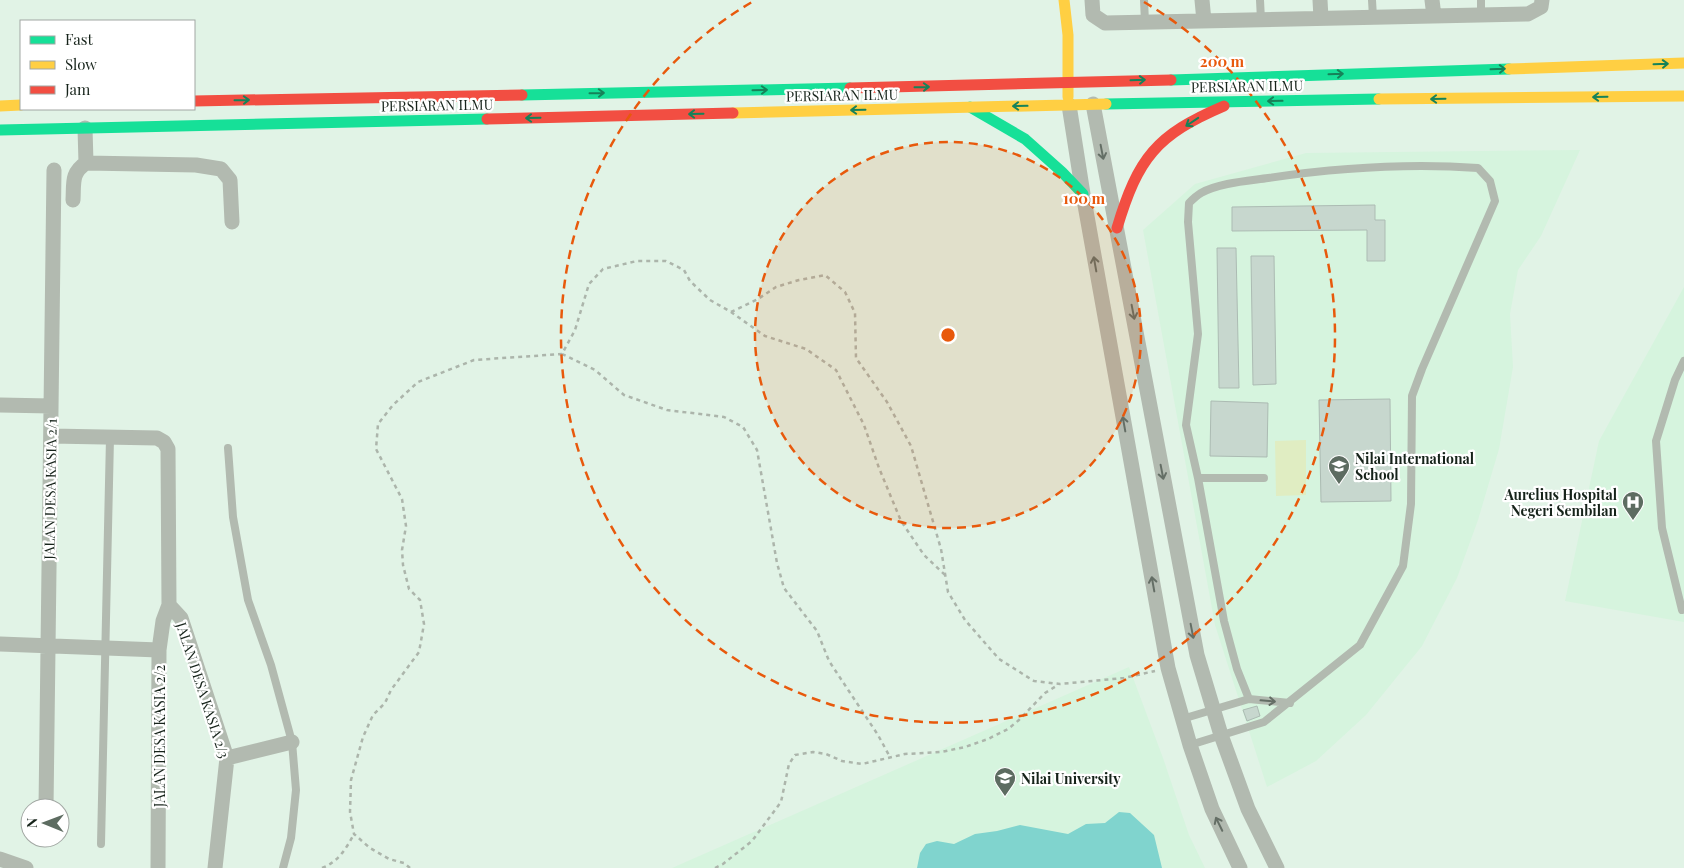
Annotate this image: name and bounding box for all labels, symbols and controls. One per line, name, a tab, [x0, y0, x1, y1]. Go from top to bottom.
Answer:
legend	[20, 20, 195, 110]
text: Fast	[65, 29, 94, 49]
text: 200 m	[1200, 51, 1245, 71]
text: Slow	[65, 54, 97, 74]
one-way arrow	[1652, 59, 1668, 68]
one-way arrow	[1490, 64, 1506, 73]
one-way arrow	[1328, 69, 1344, 78]
one-way arrow	[1130, 75, 1146, 85]
street label: PERSIARAN ILMU	[1191, 76, 1304, 96]
text: Jam	[64, 79, 91, 99]
one-way arrow	[914, 82, 930, 92]
one-way arrow	[752, 85, 768, 95]
street label: PERSIARAN ILMU	[786, 85, 899, 105]
one-way arrow	[589, 88, 605, 98]
one-way arrow	[1593, 92, 1609, 102]
one-way arrow	[1430, 94, 1446, 104]
one-way arrow	[234, 95, 250, 105]
street label: PERSIARAN ILMU	[381, 95, 494, 115]
one-way arrow	[1268, 96, 1284, 106]
one-way arrow	[1013, 101, 1029, 111]
one-way arrow	[850, 105, 866, 115]
one-way arrow	[688, 109, 704, 119]
one-way arrow	[525, 113, 541, 122]
one-way arrow	[1185, 117, 1199, 127]
one-way arrow	[1098, 144, 1107, 160]
text: 100 m	[1063, 188, 1106, 208]
one-way arrow	[1090, 256, 1100, 272]
one-way arrow	[1128, 303, 1138, 319]
centre of rings	[939, 326, 957, 344]
one-way arrow	[1119, 416, 1129, 432]
street label: JALAN DESA KASIA 2/1	[39, 418, 61, 561]
place label: Nilai International School	[1355, 449, 1475, 484]
school or university icon: Nilai International School	[1327, 454, 1351, 485]
one-way arrow	[1158, 463, 1168, 479]
place label: Aurelius Hospital Negeri Sembilan	[1504, 485, 1618, 520]
hospital icon: Aurelius Hospital Negeri Sembilan	[1621, 490, 1645, 521]
one-way arrow	[1148, 576, 1158, 592]
street label: JALAN DESA KASIA 2/3	[172, 619, 234, 760]
one-way arrow	[1188, 623, 1198, 639]
street label: JALAN DESA KASIA 2/2	[150, 664, 169, 808]
one-way arrow	[1260, 696, 1276, 705]
school or university icon: Nilai University	[993, 766, 1017, 797]
place label: Nilai University	[1021, 769, 1121, 788]
north arrow	[20, 798, 70, 848]
one-way arrow	[1214, 817, 1223, 832]
text: N	[22, 818, 41, 828]

